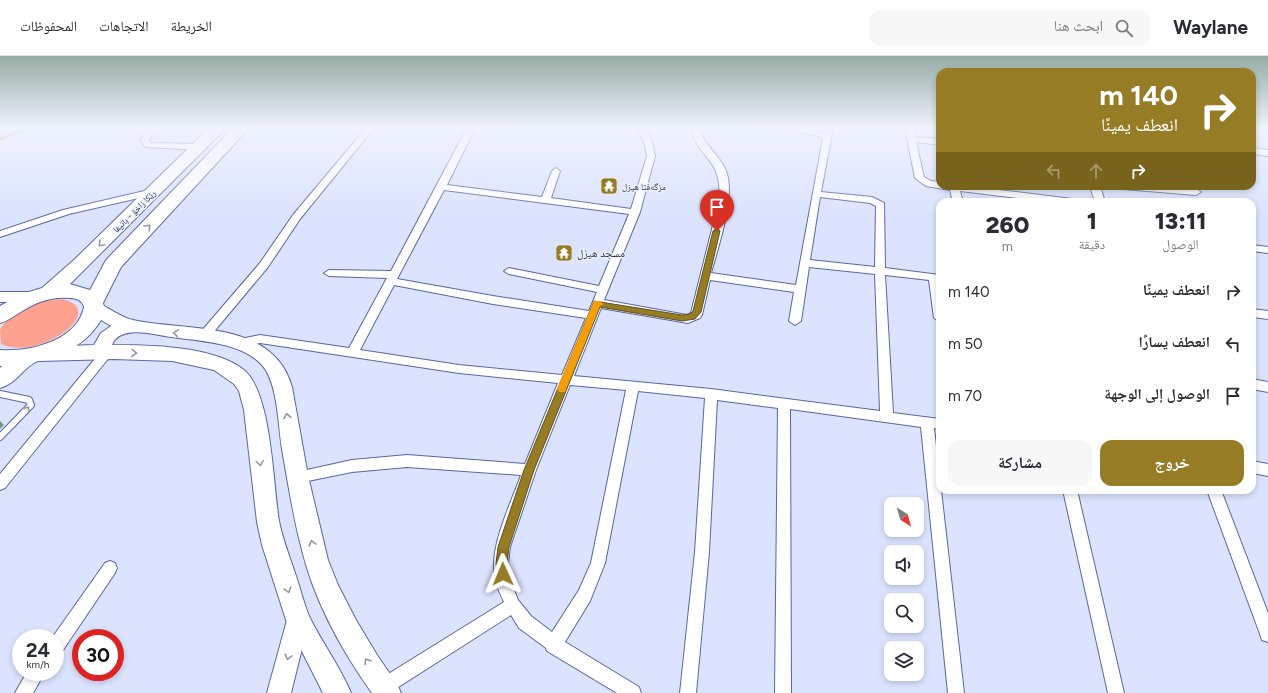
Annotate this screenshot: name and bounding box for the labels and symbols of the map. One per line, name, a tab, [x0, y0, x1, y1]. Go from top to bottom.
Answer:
temple icon: مزگەفتا هیزل	[599, 176, 619, 196]
place label: مزگەفتا هیزل	[622, 181, 666, 192]
street label: رێکا زاخۆ - باتیفا	[110, 187, 158, 235]
pin	[700, 190, 734, 231]
one-way arrow	[143, 224, 151, 232]
one-way arrow	[98, 239, 106, 247]
temple icon: مسجد هيزل	[554, 243, 574, 263]
place label: مسجد هيزل	[577, 247, 625, 260]
one-way arrow	[173, 329, 179, 338]
one-way arrow	[131, 349, 137, 357]
one-way arrow	[22, 406, 29, 414]
one-way arrow	[283, 413, 291, 419]
one-way arrow	[256, 460, 265, 466]
north arrow	[884, 497, 924, 537]
one-way arrow	[308, 540, 317, 547]
position arrow	[482, 553, 524, 595]
one-way arrow	[283, 586, 291, 593]
speed limit sign: 30	[72, 629, 124, 681]
one-way arrow	[284, 653, 293, 660]
one-way arrow	[364, 658, 371, 665]

